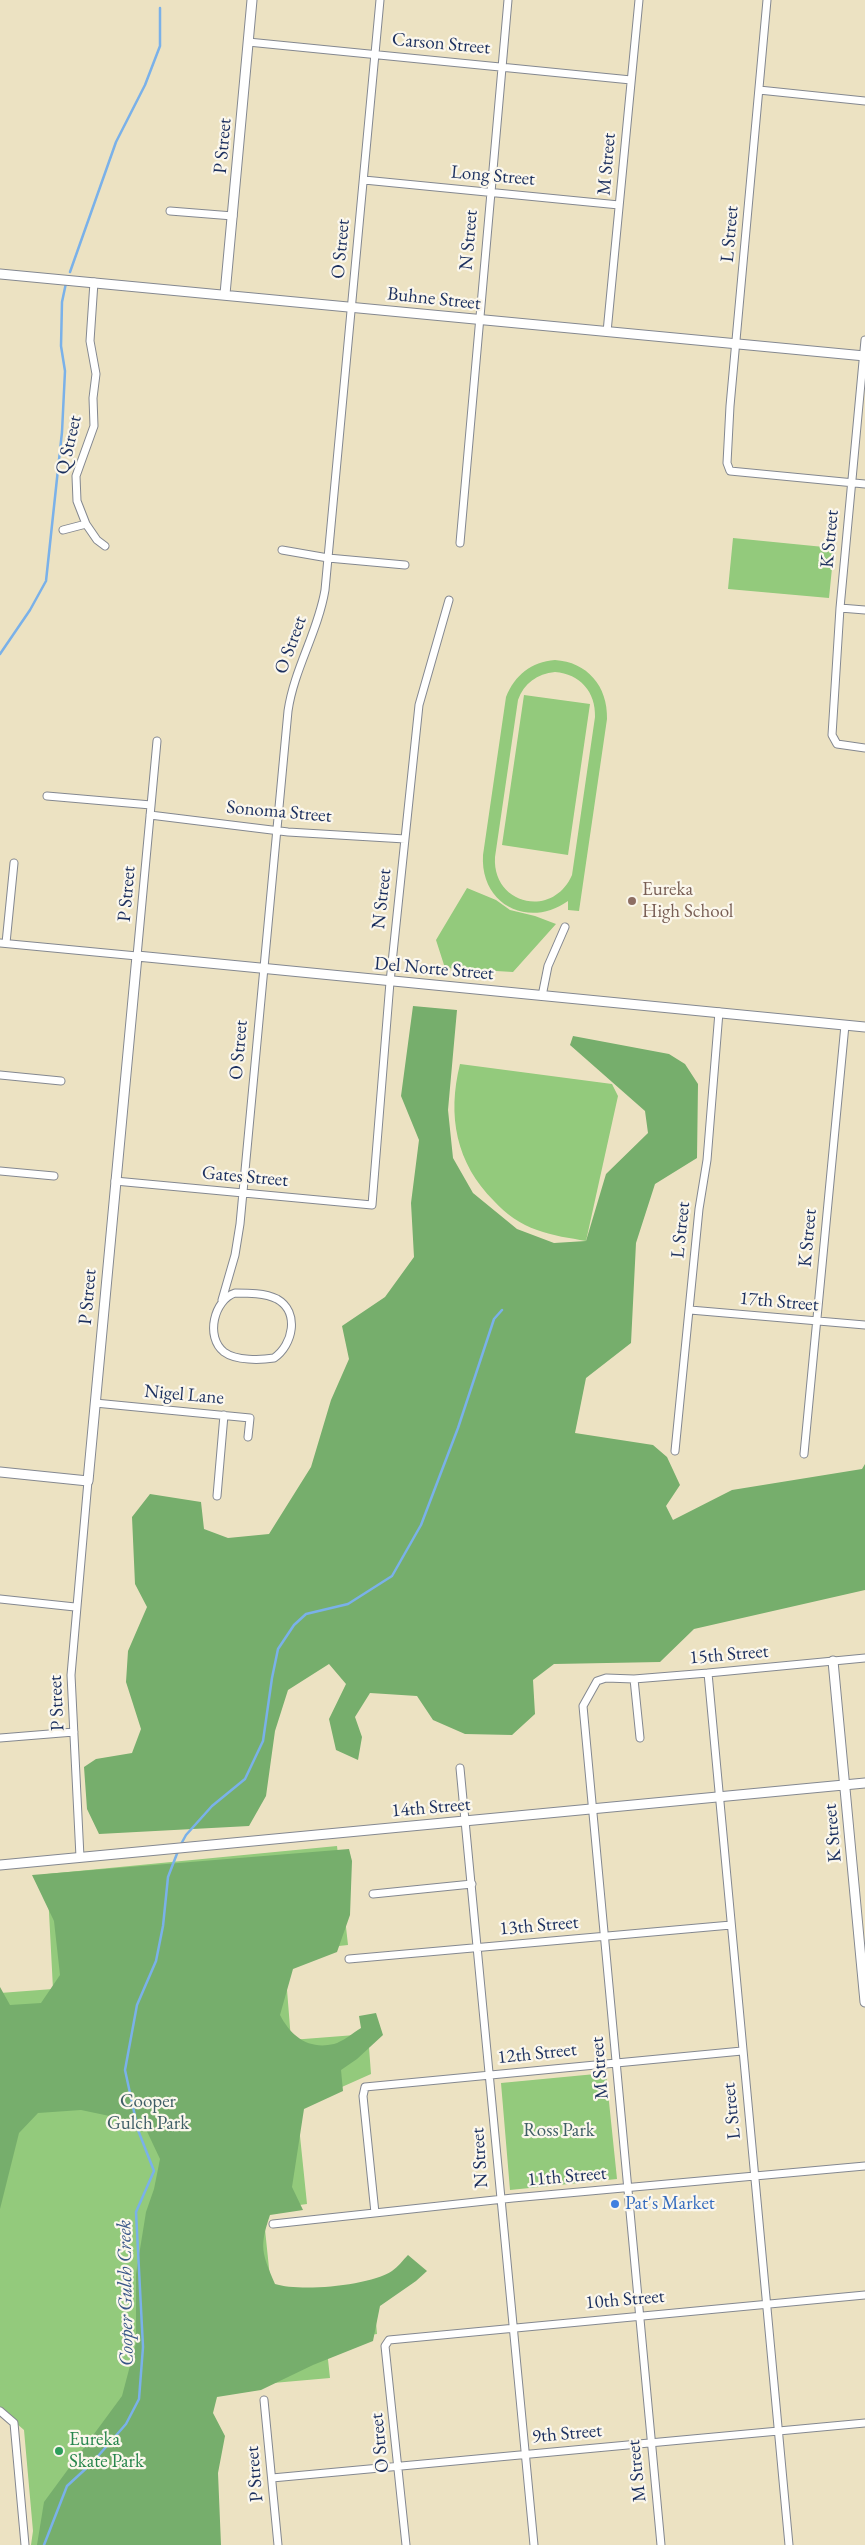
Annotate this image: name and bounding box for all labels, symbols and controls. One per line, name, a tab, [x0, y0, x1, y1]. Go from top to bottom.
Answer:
street label: Carson Street	[391, 28, 491, 60]
street label: P Street	[209, 117, 237, 175]
street label: M Street	[593, 132, 621, 196]
street label: Long Street	[450, 161, 536, 191]
street label: L Street	[716, 205, 744, 263]
street label: N Street	[455, 209, 483, 271]
street label: O Street	[327, 218, 355, 280]
street label: Buhne Street	[386, 283, 482, 315]
street label: Q Street	[51, 413, 87, 477]
street label: K Street	[816, 509, 844, 569]
street label: O Street	[270, 613, 312, 677]
street label: Sonoma Street	[225, 796, 333, 828]
street label: P Street	[113, 865, 141, 923]
street label: N Street	[367, 868, 397, 930]
place label: Eureka High School	[642, 879, 733, 923]
marker: Eureka High School	[626, 895, 638, 907]
street label: Del Norte Street	[373, 952, 495, 986]
street label: O Street	[225, 1019, 253, 1081]
street label: Gates Street	[201, 1162, 289, 1192]
street label: L Street	[667, 1201, 695, 1259]
street label: K Street	[794, 1208, 822, 1268]
street label: P Street	[74, 1268, 102, 1326]
street label: 17th Street	[738, 1287, 820, 1317]
street label: Nigel Lane	[143, 1380, 225, 1410]
street label: 15th Street	[688, 1640, 770, 1670]
street label: P Street	[44, 1674, 70, 1732]
street label: 14th Street	[390, 1793, 472, 1823]
street label: K Street	[819, 1803, 847, 1863]
street label: 13th Street	[498, 1911, 580, 1941]
street label: M Street	[586, 2036, 614, 2100]
street label: 12th Street	[496, 2039, 578, 2069]
street label: L Street	[718, 2082, 746, 2140]
park label: Cooper Gulch Park	[107, 2091, 189, 2135]
park label: Ross Park	[523, 2120, 595, 2142]
street label: N Street	[467, 2127, 493, 2189]
street label: 11th Street	[526, 2162, 608, 2192]
place label: Pat's Market	[625, 2193, 715, 2215]
marker: Pat's Market	[609, 2198, 621, 2210]
water label: Cooper Gulch Creek	[113, 2220, 139, 2366]
street label: 10th Street	[584, 2285, 666, 2315]
street label: O Street	[366, 2412, 394, 2474]
street label: 9th Street	[531, 2420, 603, 2448]
place label: Eureka Skate Park	[69, 2429, 144, 2473]
street label: M Street	[622, 2439, 652, 2503]
marker: Eureka Skate Park	[53, 2445, 65, 2457]
street label: P Street	[241, 2445, 269, 2503]

